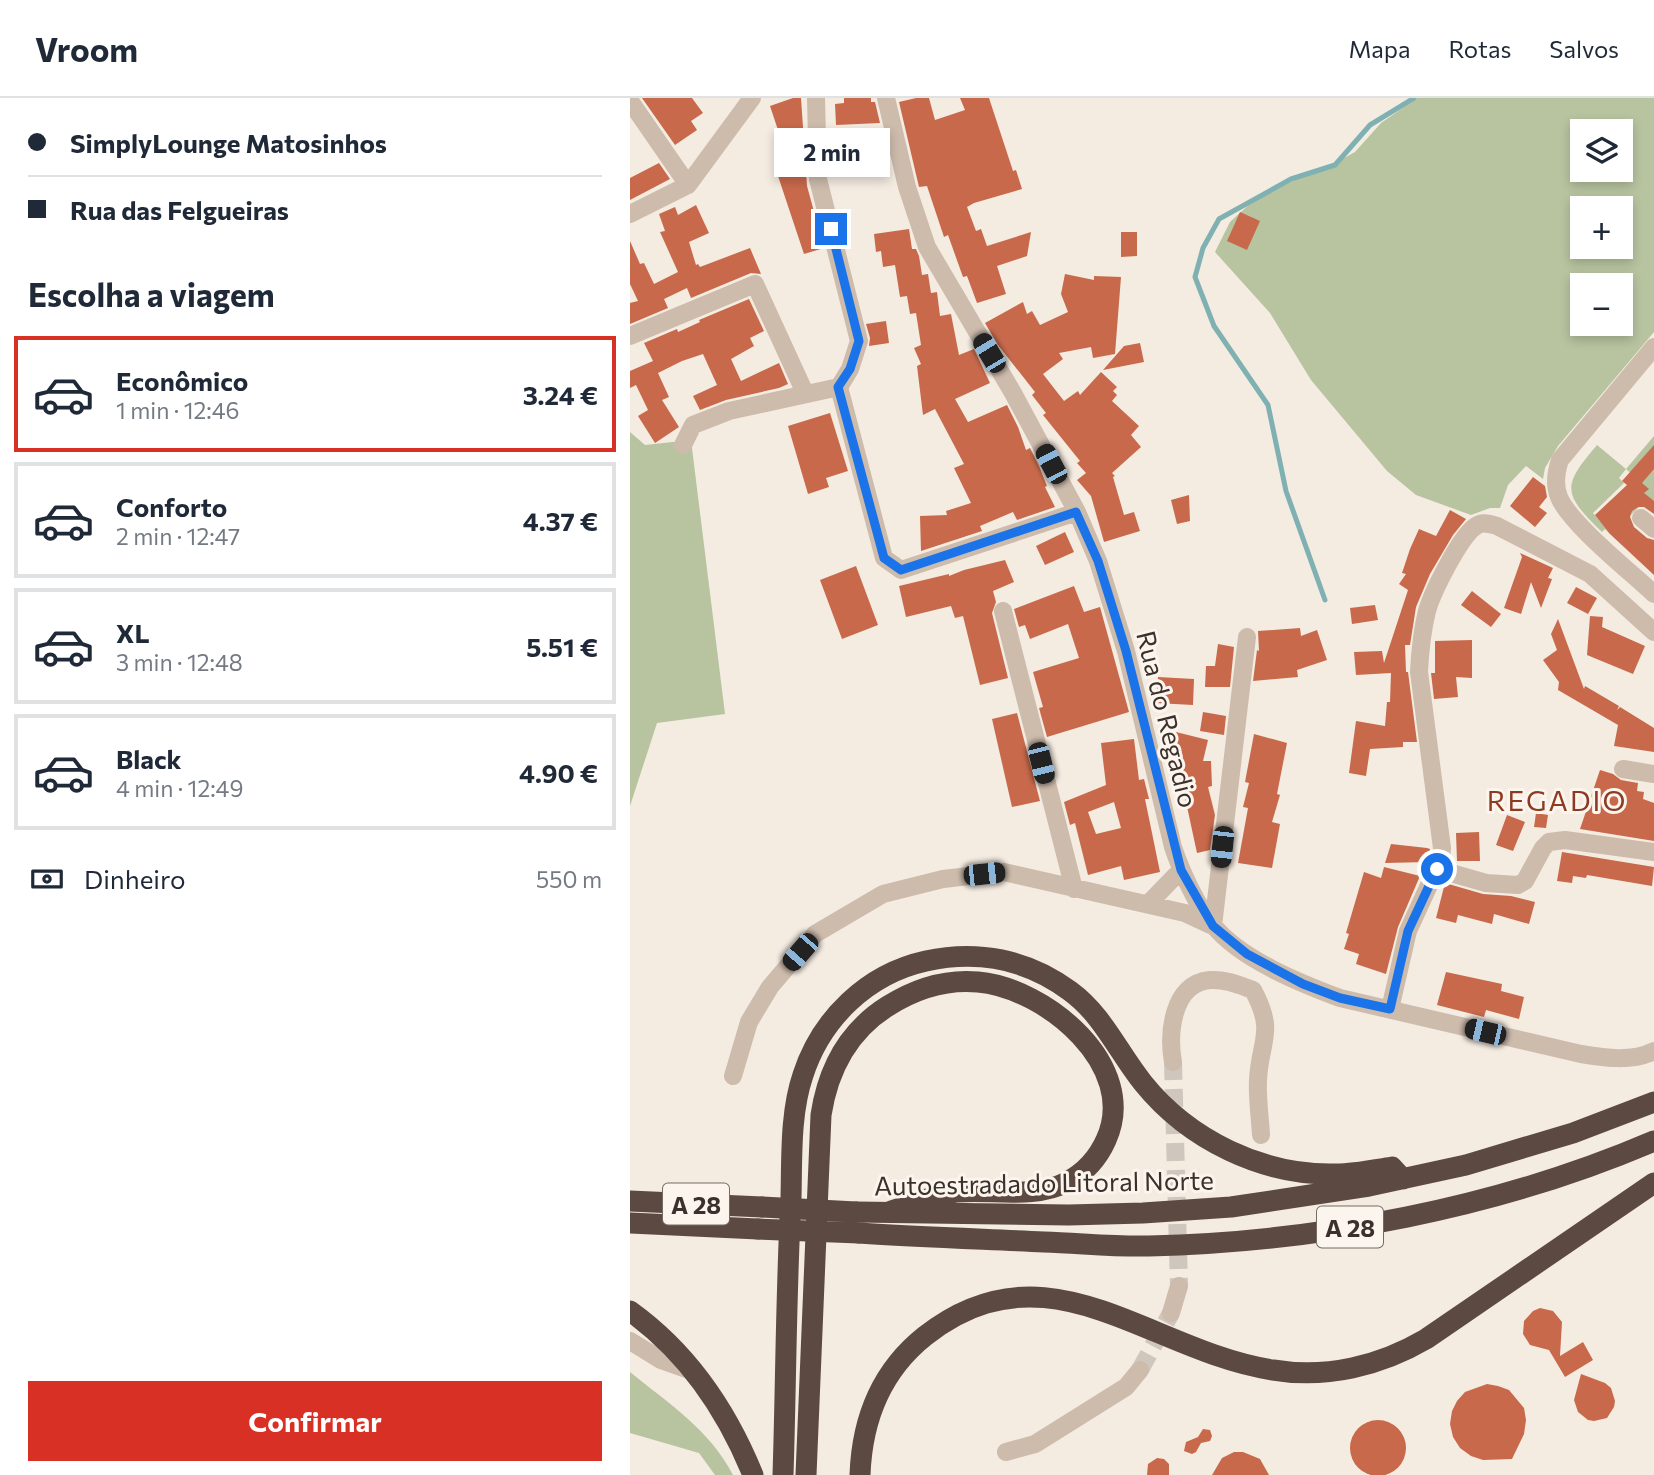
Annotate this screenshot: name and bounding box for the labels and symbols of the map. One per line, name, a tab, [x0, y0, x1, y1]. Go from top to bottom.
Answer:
callout: 2 min	[773, 128, 889, 176]
route end	[815, 213, 847, 245]
car	[970, 330, 1009, 376]
car	[1032, 441, 1071, 487]
street label: Rua do Regadio	[1131, 627, 1205, 811]
car	[1026, 740, 1057, 786]
district label: REGADIO	[1487, 783, 1627, 817]
car	[1210, 825, 1235, 869]
route start	[1421, 853, 1453, 885]
car	[963, 861, 1006, 887]
car	[779, 929, 822, 975]
car	[1463, 1017, 1508, 1047]
street label: Autoestrada do Litoral Norte	[874, 1164, 1214, 1200]
road number: A 28	[663, 1184, 729, 1224]
road number: A 28	[1317, 1206, 1383, 1247]

